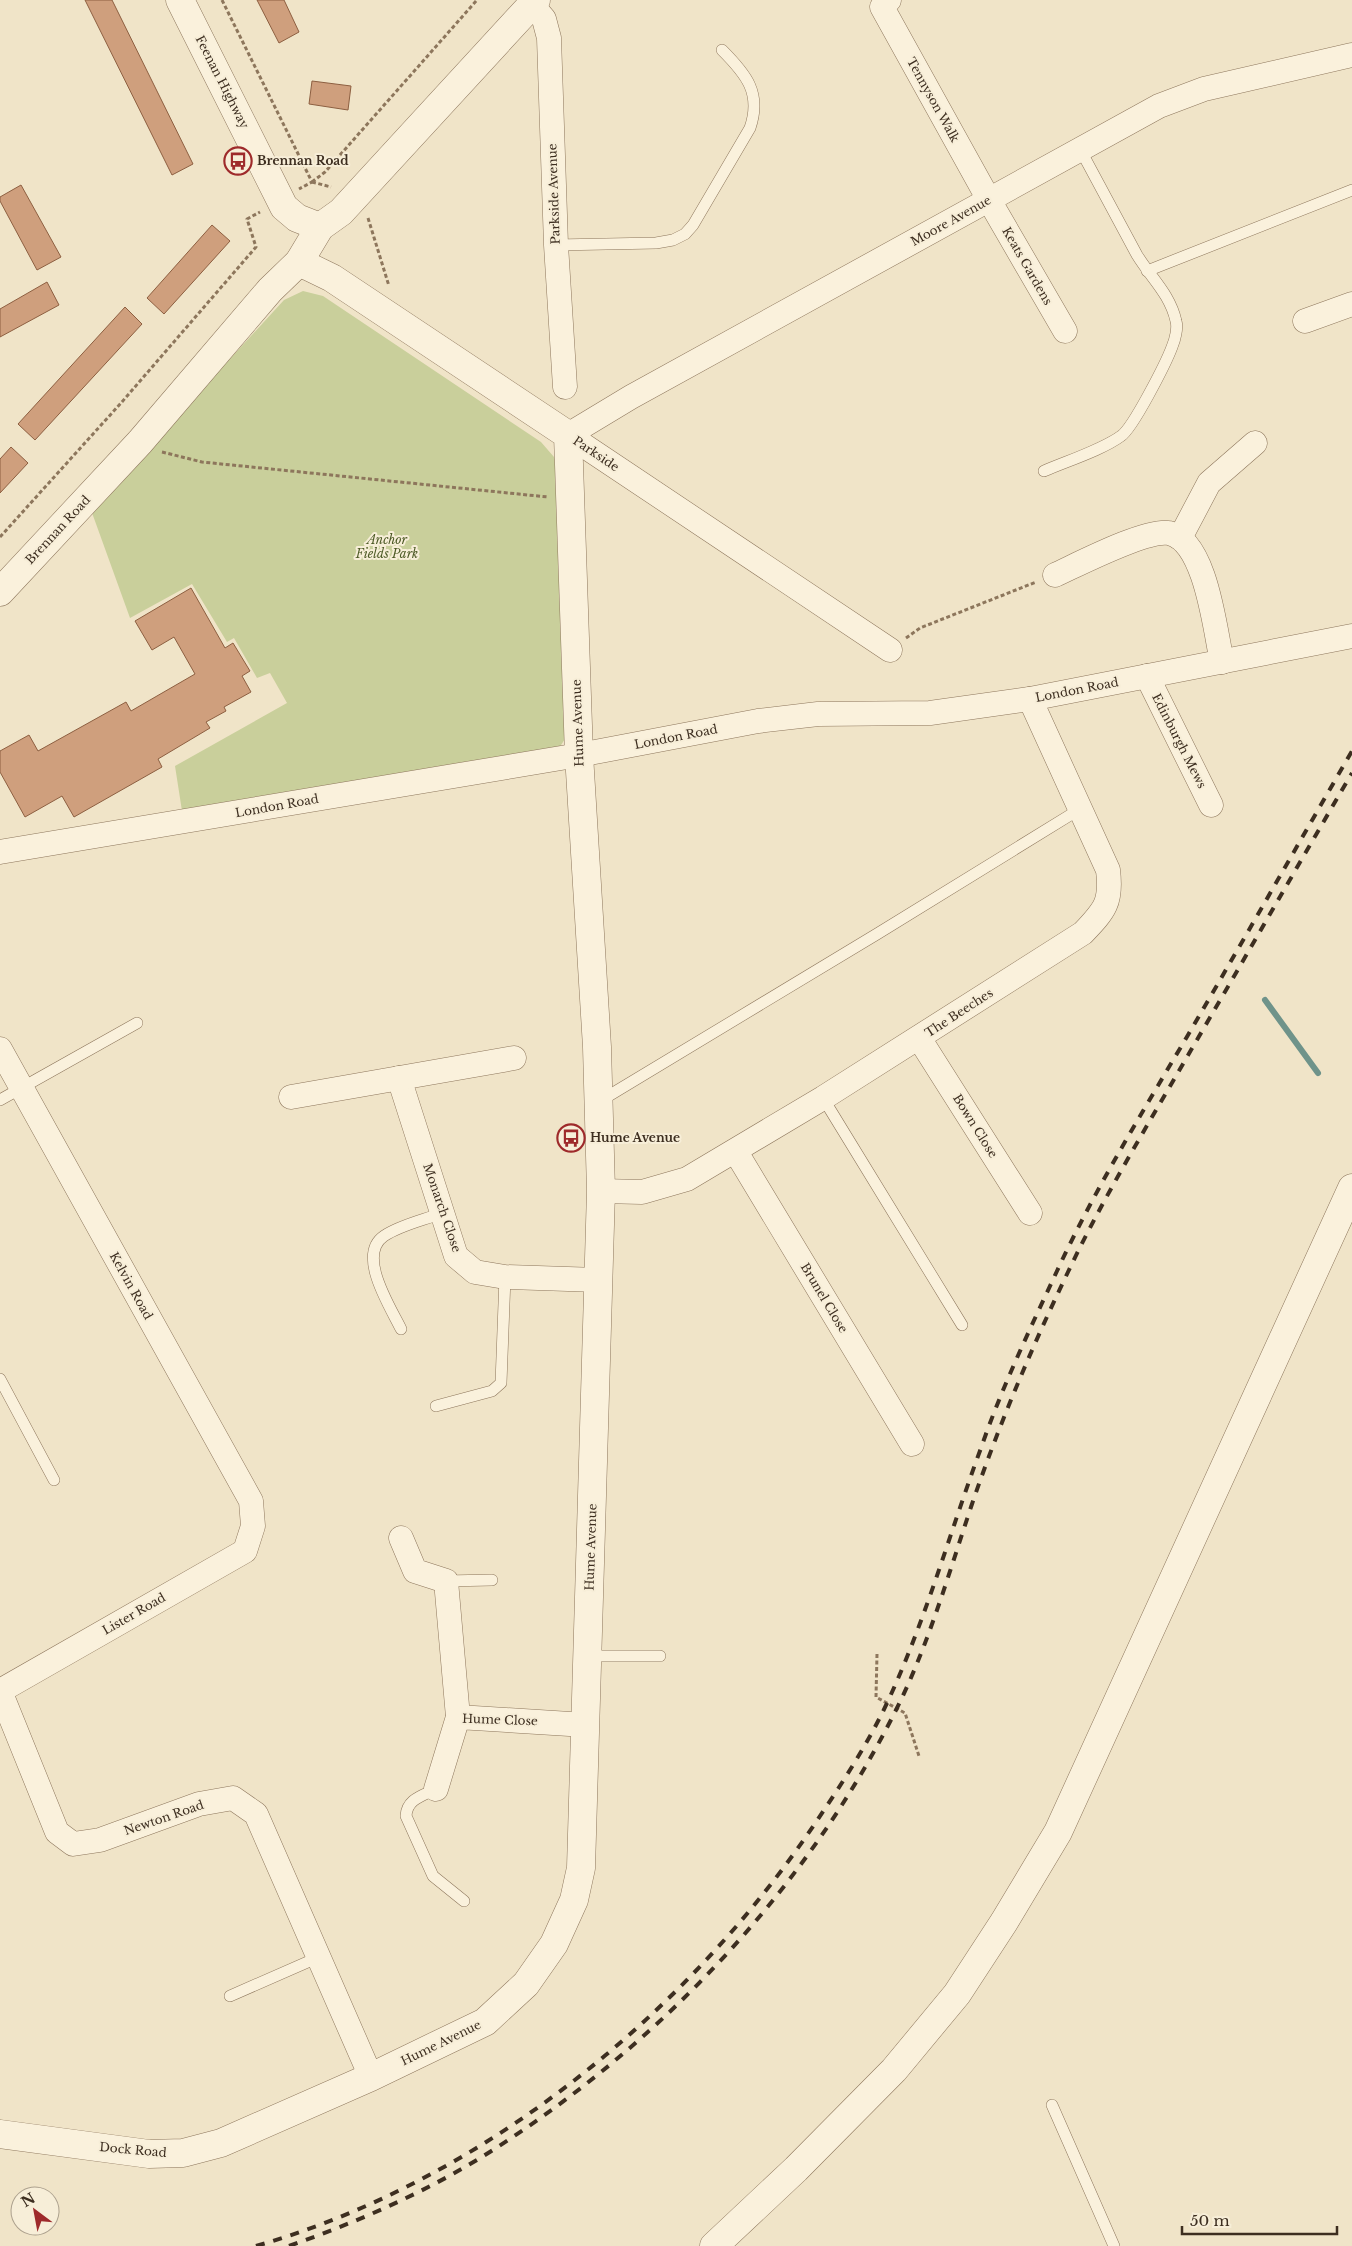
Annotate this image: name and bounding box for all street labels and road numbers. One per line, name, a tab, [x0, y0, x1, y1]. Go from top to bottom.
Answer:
street label: Feenan Highway	[192, 33, 253, 131]
street label: Tennyson Walk	[904, 55, 963, 145]
street label: Parkside Avenue	[544, 143, 563, 245]
street label: Moore Avenue	[908, 192, 994, 249]
street label: Keats Gardens	[999, 224, 1056, 307]
street label: Parkside	[570, 433, 622, 475]
street label: Brennan Road	[22, 492, 93, 567]
street label: London Road	[1034, 674, 1120, 705]
street label: Hume Avenue	[568, 679, 587, 767]
street label: Edinburgh Mews	[1149, 691, 1210, 791]
street label: London Road	[633, 721, 719, 752]
street label: London Road	[234, 791, 320, 820]
street label: The Beeches	[922, 985, 996, 1040]
street label: Bown Close	[950, 1091, 1001, 1161]
street label: Monarch Close	[420, 1161, 465, 1254]
street label: Kelvin Road	[107, 1249, 156, 1322]
street label: Brunel Close	[798, 1260, 851, 1336]
street label: Hume Avenue	[581, 1503, 600, 1591]
street label: Lister Road	[99, 1589, 168, 1638]
street label: Hume Close	[462, 1711, 538, 1728]
street label: Newton Road	[122, 1797, 206, 1838]
street label: Hume Avenue	[398, 2017, 483, 2068]
street label: Dock Road	[99, 2139, 167, 2160]

